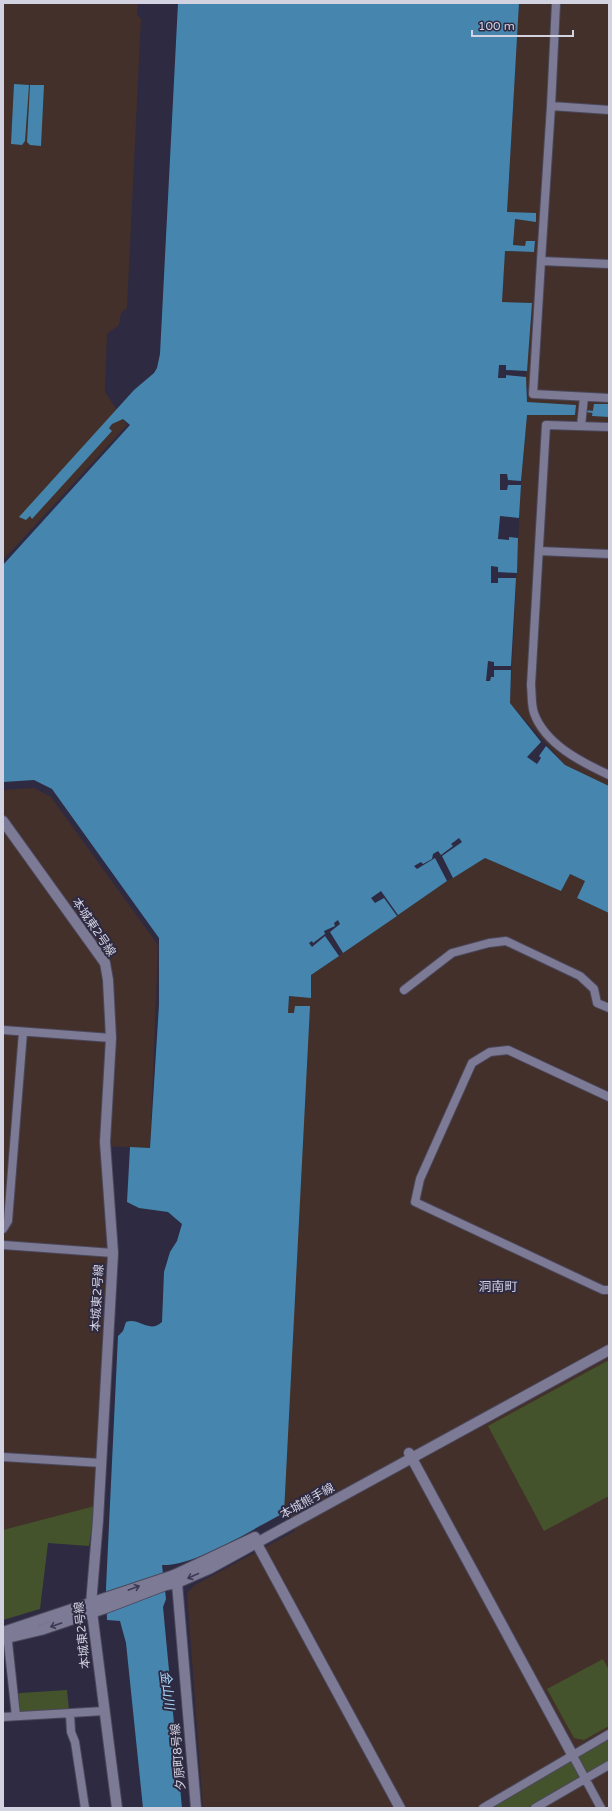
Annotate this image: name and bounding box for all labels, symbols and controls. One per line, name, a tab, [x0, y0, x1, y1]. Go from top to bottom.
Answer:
scale bar	[472, 12, 573, 38]
text: 100 m	[478, 19, 515, 33]
street label: 本城東2号線	[69, 895, 119, 959]
street label: 本城東2号線	[88, 1264, 106, 1332]
district label: 洞南町	[478, 1279, 518, 1295]
street label: 本城熊手線	[277, 1480, 337, 1522]
one-way arrow	[188, 1573, 200, 1580]
one-way arrow	[128, 1584, 141, 1591]
street label: 本城東2号線	[72, 1601, 92, 1669]
one-way arrow	[50, 1621, 62, 1629]
water label: 金山川	[157, 1670, 178, 1712]
street label: 夕原町8号線	[168, 1723, 188, 1791]

